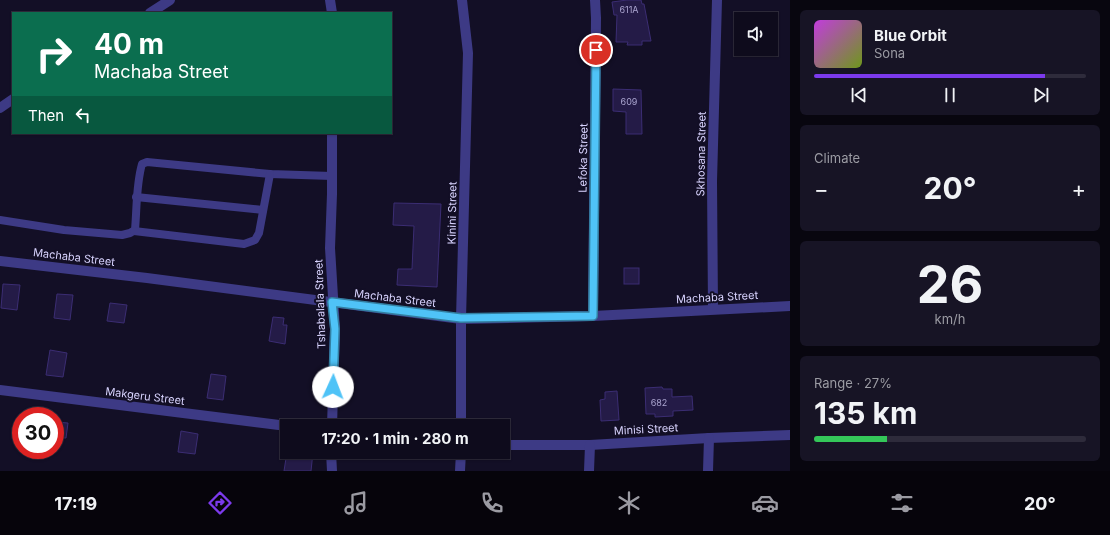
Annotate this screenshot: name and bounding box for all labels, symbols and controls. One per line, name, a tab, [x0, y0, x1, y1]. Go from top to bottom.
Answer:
house number: 611A	[619, 4, 639, 15]
map controls	[734, 12, 778, 56]
button: sound	[734, 12, 778, 56]
text: Blue Orbit	[874, 26, 947, 45]
text: 40 m	[94, 27, 164, 61]
icon: right	[28, 28, 80, 80]
pin	[579, 33, 613, 67]
icon: arrive	[585, 39, 607, 61]
text: Sona	[874, 45, 905, 61]
text: Machaba Street	[94, 61, 229, 82]
icon: previous	[848, 84, 870, 106]
icon: pause	[939, 84, 961, 106]
icon: next	[1030, 84, 1052, 106]
house number: 609	[621, 96, 638, 107]
icon: left	[72, 104, 94, 126]
text: Then	[28, 106, 64, 125]
street label: Skhosana Street	[693, 111, 709, 197]
street label: Lefoka Street	[575, 123, 591, 193]
text: Climate	[814, 150, 860, 166]
text: 20°	[924, 170, 976, 206]
text: −	[814, 176, 829, 202]
text: +	[1071, 176, 1086, 202]
street label: Kinini Street	[444, 181, 460, 244]
street label: Machaba Street	[32, 245, 116, 269]
text: 26	[917, 253, 983, 316]
street label: Tshabalala Street	[311, 259, 329, 349]
street label: Machaba Street	[353, 286, 437, 310]
street label: Machaba Street	[676, 288, 759, 306]
text: km/h	[935, 311, 965, 327]
position arrow	[312, 366, 354, 408]
text: Range · 27%	[814, 375, 892, 391]
street label: Makgeru Street	[105, 384, 186, 408]
text: 135 km	[814, 395, 917, 431]
house number: 682	[651, 397, 667, 408]
speed limit sign: 30	[12, 407, 64, 459]
street label: Minisi Street	[613, 420, 679, 438]
text: 17:20 · 1 min · 280 m	[321, 429, 469, 448]
icon: directions	[206, 489, 234, 517]
icon: music	[342, 489, 370, 517]
icon: phone	[478, 489, 506, 517]
icon: climate	[615, 489, 643, 517]
icon: car	[751, 489, 779, 517]
icon: filters	[888, 489, 916, 517]
text: 17:19	[54, 493, 97, 514]
text: 20°	[1024, 493, 1056, 514]

